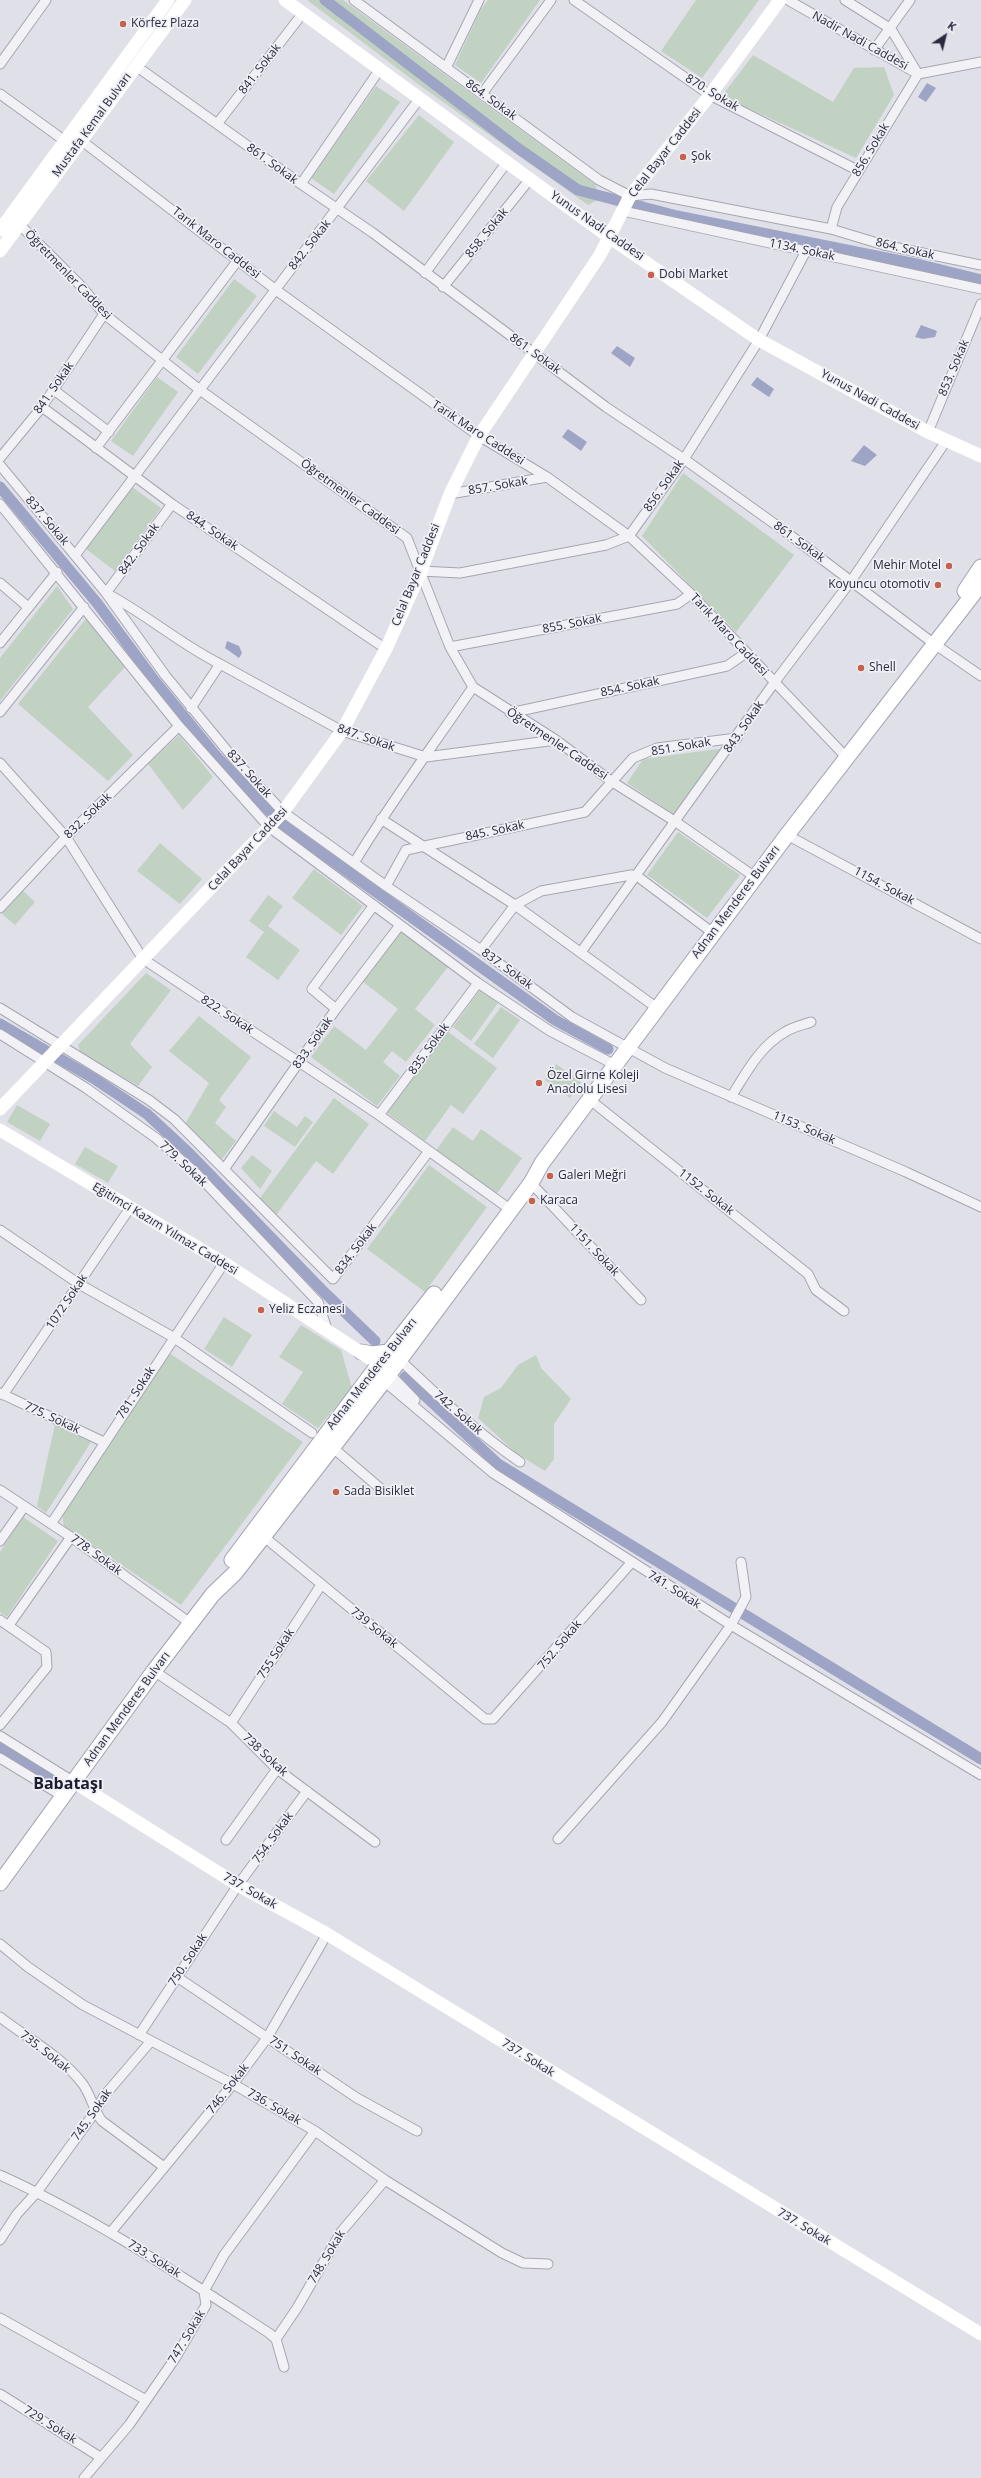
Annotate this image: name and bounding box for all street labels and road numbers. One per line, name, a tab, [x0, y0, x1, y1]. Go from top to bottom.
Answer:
street label: Nadir Nadi Caddesi	[809, 9, 911, 73]
street label: 841. Sokak	[236, 41, 284, 97]
street label: Mustafa Kemal Bulvarı	[49, 70, 135, 180]
street label: 870. Sokak	[683, 71, 741, 115]
street label: 864. Sokak	[463, 77, 519, 123]
street label: Celal Bayar Caddesi	[626, 105, 704, 201]
street label: 856. Sokak	[849, 121, 893, 179]
street label: 861. Sokak	[244, 141, 300, 187]
street label: Yunus Nadi Caddesi	[547, 188, 647, 264]
street label: Tarık Maro Caddesi	[169, 204, 263, 282]
street label: 858. Sokak	[463, 205, 511, 261]
street label: 842. Sokak	[286, 217, 334, 273]
street label: Öğretmenler Caddesi	[21, 227, 115, 323]
street label: 864. Sokak	[874, 235, 936, 263]
street label: 1134. Sokak	[768, 236, 836, 264]
street label: 861. Sokak	[507, 331, 563, 377]
street label: 853. Sokak	[936, 338, 972, 398]
street label: 841. Sokak	[31, 359, 77, 417]
street label: Yunus Nadi Caddesi	[818, 367, 922, 433]
street label: Tarık Maro Caddesi	[429, 398, 527, 468]
street label: Öğretmenler Caddesi	[298, 456, 402, 538]
street label: 856. Sokak	[641, 457, 687, 515]
street label: 857. Sokak	[467, 474, 529, 498]
street label: 837. Sokak	[22, 493, 72, 549]
street label: 844. Sokak	[183, 508, 241, 554]
street label: 861. Sokak	[771, 519, 827, 565]
street label: 842. Sokak	[116, 521, 162, 577]
street label: Celal Bayar Caddesi	[389, 521, 443, 629]
street label: Tarık Maro Caddesi	[687, 591, 771, 679]
street label: 855. Sokak	[541, 611, 603, 637]
street label: 854. Sokak	[599, 674, 661, 700]
street label: 843. Sokak	[721, 698, 767, 756]
street label: Öğretmenler Caddesi	[504, 705, 610, 783]
street label: 847. Sokak	[335, 721, 397, 755]
street label: 851. Sokak	[650, 735, 712, 759]
street label: 837. Sokak	[224, 747, 274, 801]
street label: 832. Sokak	[61, 790, 115, 842]
street label: Celal Bayar Caddesi	[205, 804, 291, 894]
street label: 845. Sokak	[464, 818, 526, 844]
street label: Adnan Menderes Bulvarı	[689, 843, 783, 961]
street label: 1154. Sokak	[851, 864, 917, 908]
street label: 837. Sokak	[479, 946, 535, 992]
street label: 822. Sokak	[198, 993, 256, 1037]
street label: 833. Sokak	[290, 1014, 336, 1072]
street label: 835. Sokak	[406, 1021, 452, 1077]
street label: 1153. Sokak	[770, 1108, 838, 1148]
street label: 779. Sokak	[156, 1138, 210, 1190]
street label: 1152. Sokak	[675, 1166, 737, 1218]
street label: Eğitimci Kazım Yılmaz Caddesi	[90, 1180, 240, 1278]
street label: 834. Sokak	[332, 1221, 380, 1277]
street label: 1151. Sokak	[566, 1221, 622, 1279]
street label: 1072 Sokak	[43, 1272, 91, 1332]
street label: Adnan Menderes Bulvarı	[324, 1315, 420, 1433]
street label: 781. Sokak	[114, 1364, 158, 1422]
street label: 742. Sokak	[431, 1388, 485, 1438]
street label: 775. Sokak	[22, 1399, 82, 1437]
street label: 778. Sokak	[68, 1532, 124, 1578]
street label: 741. Sokak	[645, 1568, 703, 1612]
street label: 739 Sokak	[347, 1605, 401, 1651]
street label: 752. Sokak	[535, 1617, 585, 1673]
street label: 755 Sokak	[254, 1626, 298, 1682]
street label: Adnan Menderes Bulvarı	[81, 1649, 173, 1769]
street label: 738 Sokak	[239, 1730, 291, 1780]
street label: 754. Sokak	[250, 1810, 296, 1866]
street label: 737. Sokak	[220, 1870, 280, 1912]
street label: 750. Sokak	[166, 1931, 210, 1989]
street label: 735. Sokak	[17, 2028, 73, 2076]
street label: 751. Sokak	[266, 2033, 324, 2079]
street label: 737. Sokak	[499, 2036, 557, 2080]
street label: 746. Sokak	[204, 2061, 252, 2117]
street label: 745. Sokak	[69, 2086, 115, 2144]
street label: 736. Sokak	[244, 2086, 304, 2128]
street label: 737. Sokak	[775, 2205, 833, 2249]
street label: 748. Sokak	[305, 2228, 349, 2286]
street label: 733. Sokak	[125, 2237, 183, 2281]
street label: 747. Sokak	[165, 2308, 209, 2366]
street label: 729. Sokak	[21, 2403, 79, 2447]

